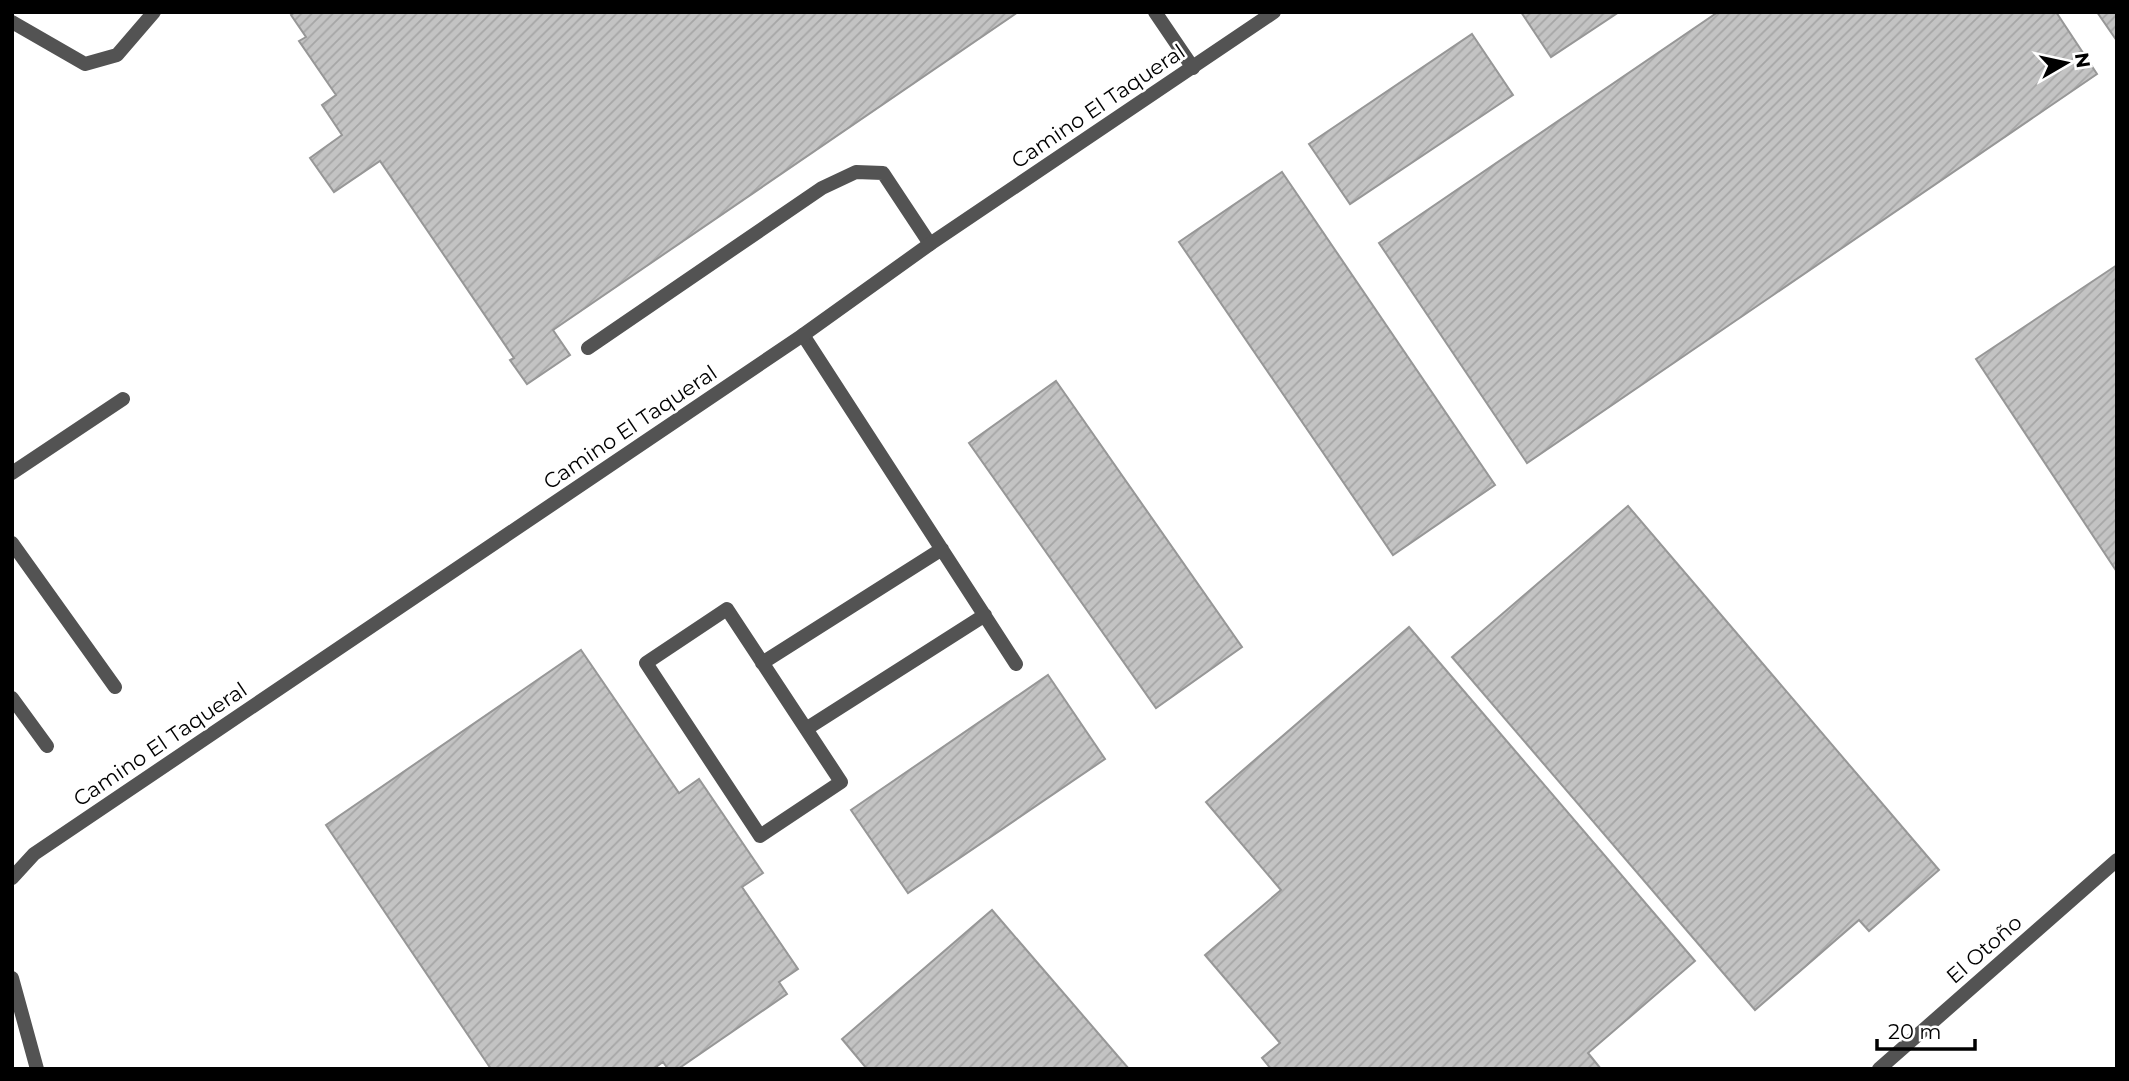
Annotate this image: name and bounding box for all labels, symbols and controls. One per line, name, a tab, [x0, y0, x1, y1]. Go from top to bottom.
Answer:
north arrow	[2031, 28, 2101, 98]
street label: Camino El Taqueral	[1007, 39, 1189, 173]
text: N	[2070, 51, 2095, 70]
street label: Camino El Taqueral	[539, 360, 721, 494]
street label: Camino El Taqueral	[69, 677, 251, 811]
street label: El Otoño	[1941, 910, 2027, 988]
scale bar	[1877, 1007, 1975, 1052]
text: 20 m	[1888, 1019, 1942, 1044]

